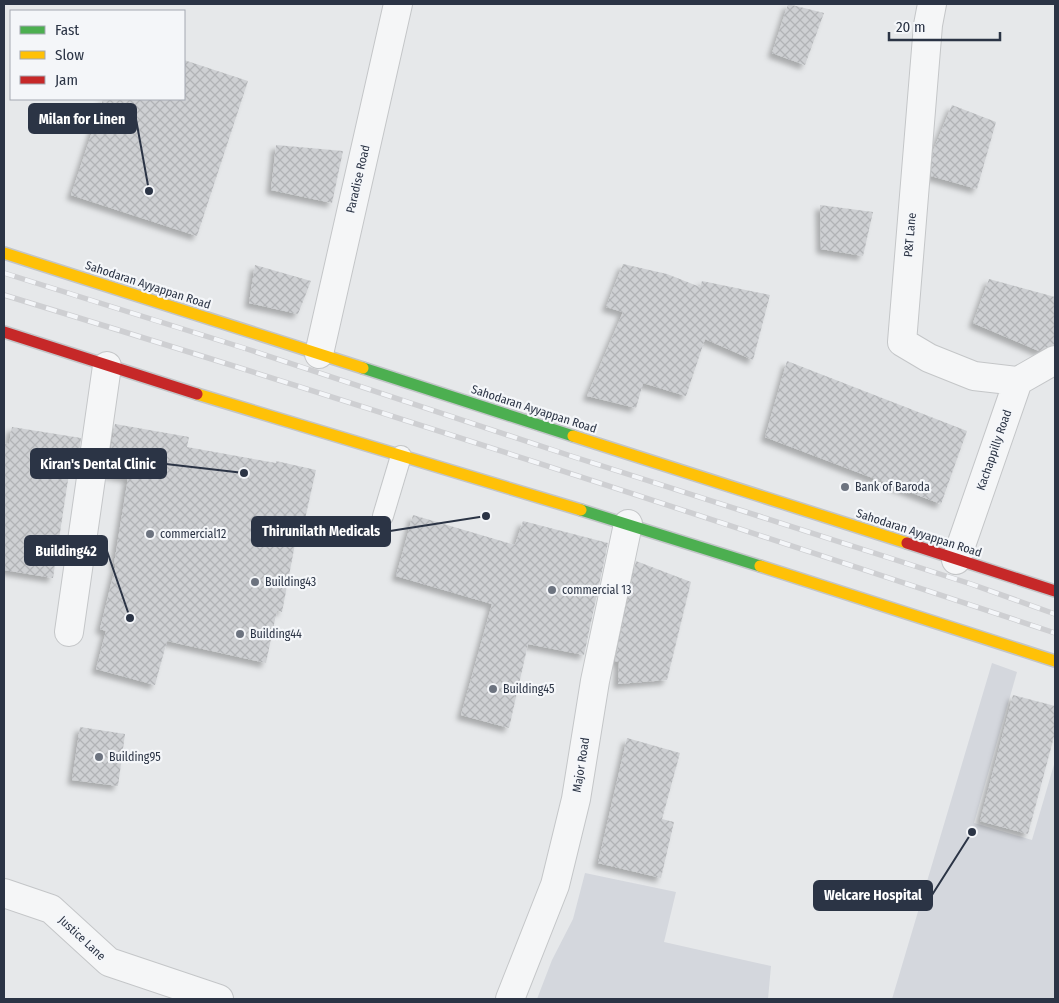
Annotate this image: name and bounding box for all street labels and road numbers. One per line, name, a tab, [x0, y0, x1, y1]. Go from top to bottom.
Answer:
street label: Paradise Road	[343, 144, 373, 214]
street label: P&T Lane	[901, 212, 919, 258]
street label: Sahodaran Ayyappan Road	[84, 258, 212, 312]
street label: Sahodaran Ayyappan Road	[470, 382, 598, 436]
street label: Kachappilly Road	[974, 408, 1014, 492]
street label: Sahodaran Ayyappan Road	[855, 506, 983, 560]
street label: Major Road	[570, 736, 592, 794]
street label: Justice Lane	[56, 913, 108, 963]

